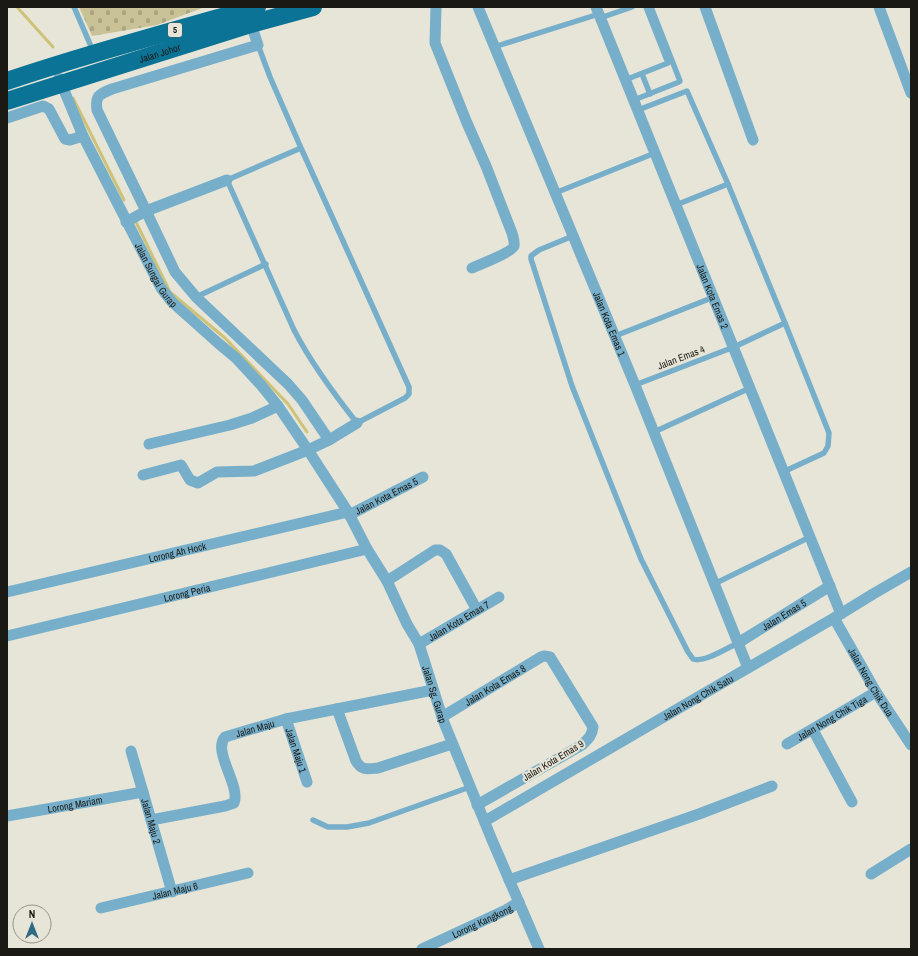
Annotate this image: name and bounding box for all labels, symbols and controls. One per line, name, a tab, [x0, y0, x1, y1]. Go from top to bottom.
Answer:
road number: 5	[168, 23, 182, 37]
street label: Jalan Johor	[138, 41, 182, 66]
street label: Jalan Sungai Gurap	[132, 241, 180, 311]
street label: Jalan Kota Emas 2	[693, 262, 731, 331]
street label: Jalan Kota Emas 1	[590, 290, 628, 359]
street label: Jalan Emas 4	[656, 342, 707, 372]
street label: Jalan Kota Emas 5	[353, 475, 421, 518]
street label: Lorong Ah Hock	[148, 539, 208, 566]
street label: Lorong Peria	[162, 581, 212, 605]
street label: Jalan Emas 5	[760, 596, 809, 634]
street label: Jalan Kota Emas 7	[426, 598, 492, 644]
street label: Jalan Nong Chik Dua	[845, 645, 897, 720]
street label: Jalan Kota Emas 8	[462, 662, 528, 709]
street label: Jalan Sg. Gurap	[419, 664, 450, 725]
street label: Jalan Nong Chik Satu	[660, 672, 736, 723]
street label: Jalan Nong Chik Tiga	[795, 692, 870, 744]
street label: Jalan Maju	[234, 717, 276, 740]
street label: Jalan Maju 1	[282, 726, 310, 775]
street label: Jalan Kota Emas 9	[520, 737, 586, 784]
street label: Lorong Mariam	[47, 793, 104, 816]
street label: Jalan Maju 2	[138, 797, 164, 846]
street label: Jalan Maju 6	[151, 879, 200, 903]
street label: Lorong Kangkong	[450, 902, 515, 941]
north arrow	[12, 904, 52, 944]
text: N	[29, 907, 35, 921]

